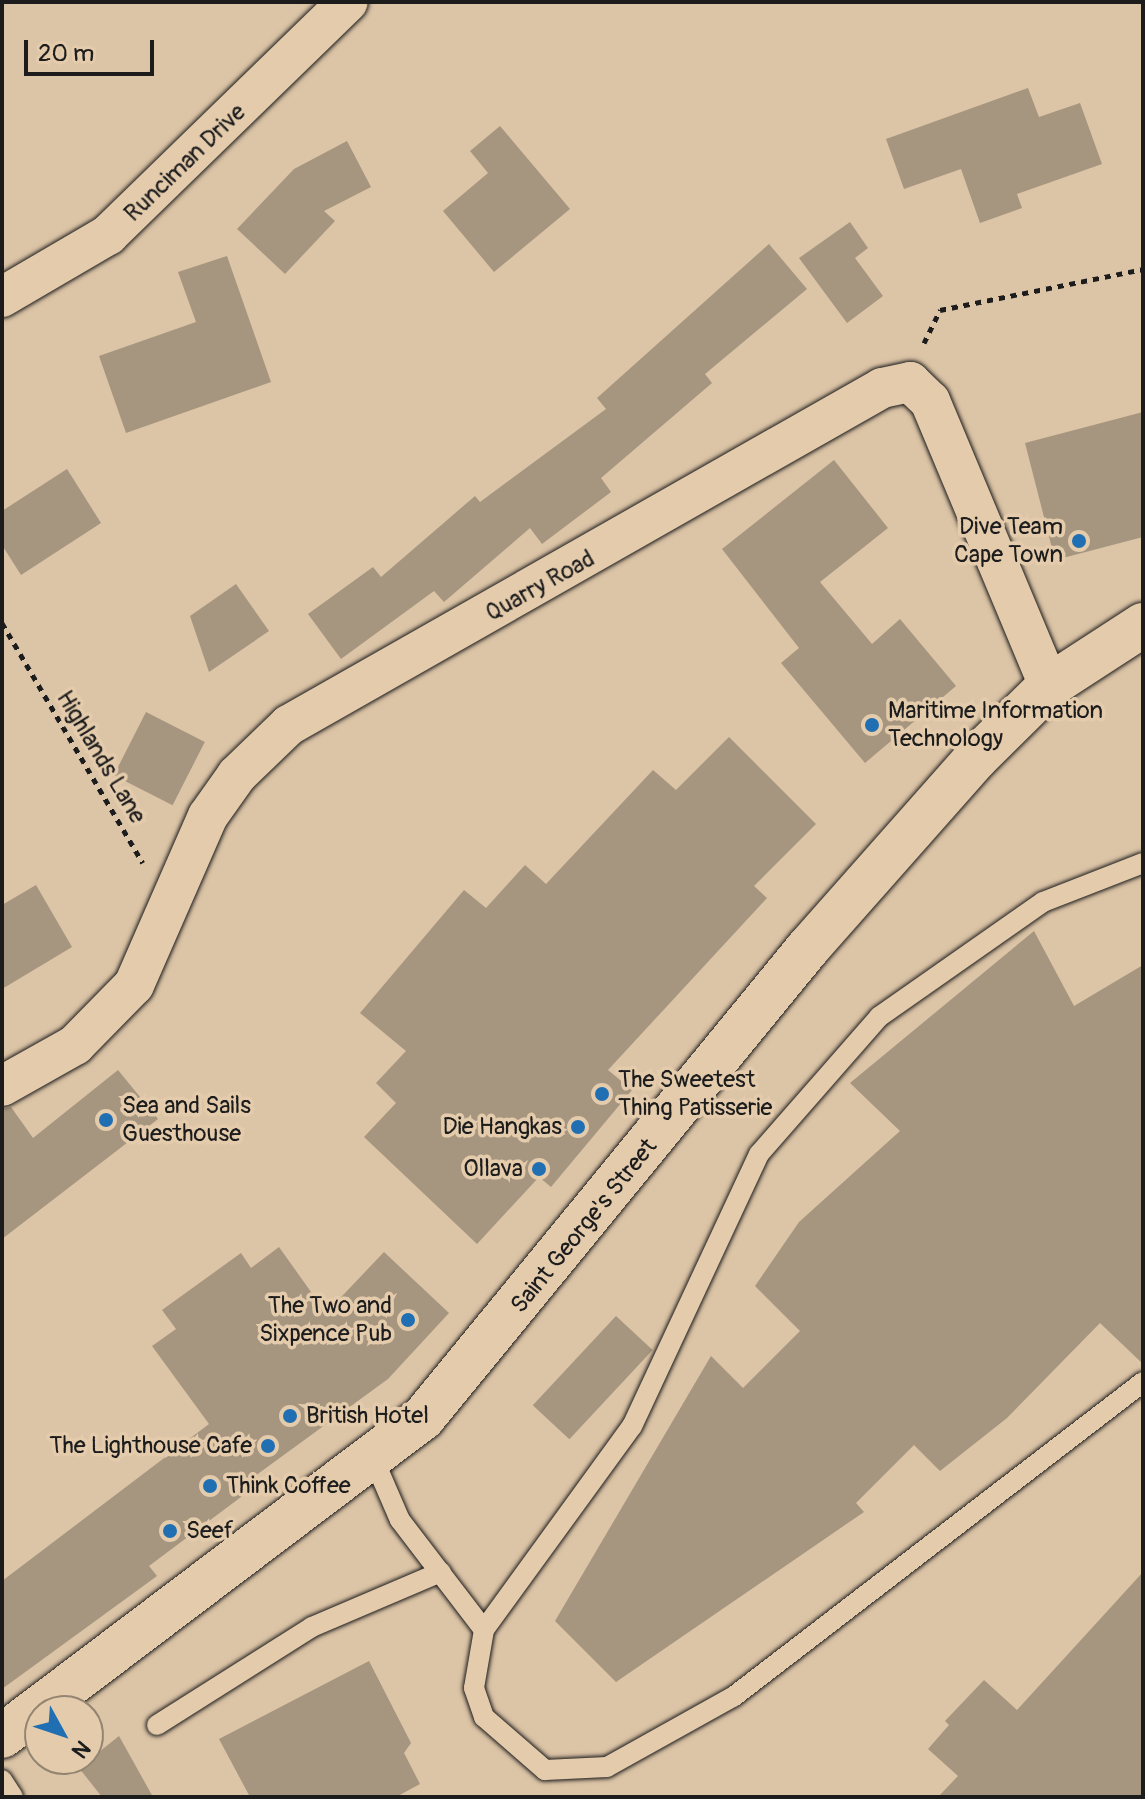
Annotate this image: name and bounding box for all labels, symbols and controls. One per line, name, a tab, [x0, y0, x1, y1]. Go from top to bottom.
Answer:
scale bar	[28, 24, 158, 74]
text: 20 m	[38, 39, 94, 68]
street label: Runciman Drive	[118, 98, 252, 228]
place label: Dive Team Cape Town	[954, 513, 1063, 569]
marker: Dive Team Cape Town	[1070, 532, 1088, 550]
street label: Quarry Road	[480, 544, 600, 628]
street label: Highlands Lane	[50, 685, 152, 829]
place label: Maritime Information Technology	[888, 697, 1103, 753]
marker: Maritime Information Technology	[863, 716, 881, 734]
place label: The Sweetest Thing Patisserie	[618, 1066, 772, 1122]
marker: The Sweetest Thing Patisserie	[593, 1085, 611, 1103]
place label: Sea and Sails Guesthouse	[122, 1092, 251, 1148]
marker: Sea and Sails Guesthouse	[97, 1111, 115, 1129]
place label: Die Hangkas	[442, 1113, 562, 1141]
marker: Die Hangkas	[569, 1118, 587, 1136]
street label: Saint George's Street	[505, 1133, 663, 1319]
place label: Ollava	[463, 1155, 523, 1183]
marker: Ollava	[530, 1160, 548, 1178]
place label: The Two and Sixpence Pub	[259, 1292, 392, 1348]
marker: The Two and Sixpence Pub	[399, 1311, 417, 1329]
place label: British Hotel	[306, 1402, 429, 1430]
marker: British Hotel	[281, 1407, 299, 1425]
place label: The Lighthouse Cafe	[49, 1432, 252, 1460]
marker: The Lighthouse Cafe	[259, 1437, 277, 1455]
place label: Think Coffee	[226, 1472, 351, 1500]
marker: Think Coffee	[201, 1477, 219, 1495]
place label: Seef	[186, 1517, 233, 1545]
marker: Seef	[161, 1522, 179, 1540]
north arrow	[24, 1695, 104, 1775]
text: N	[65, 1734, 96, 1764]

